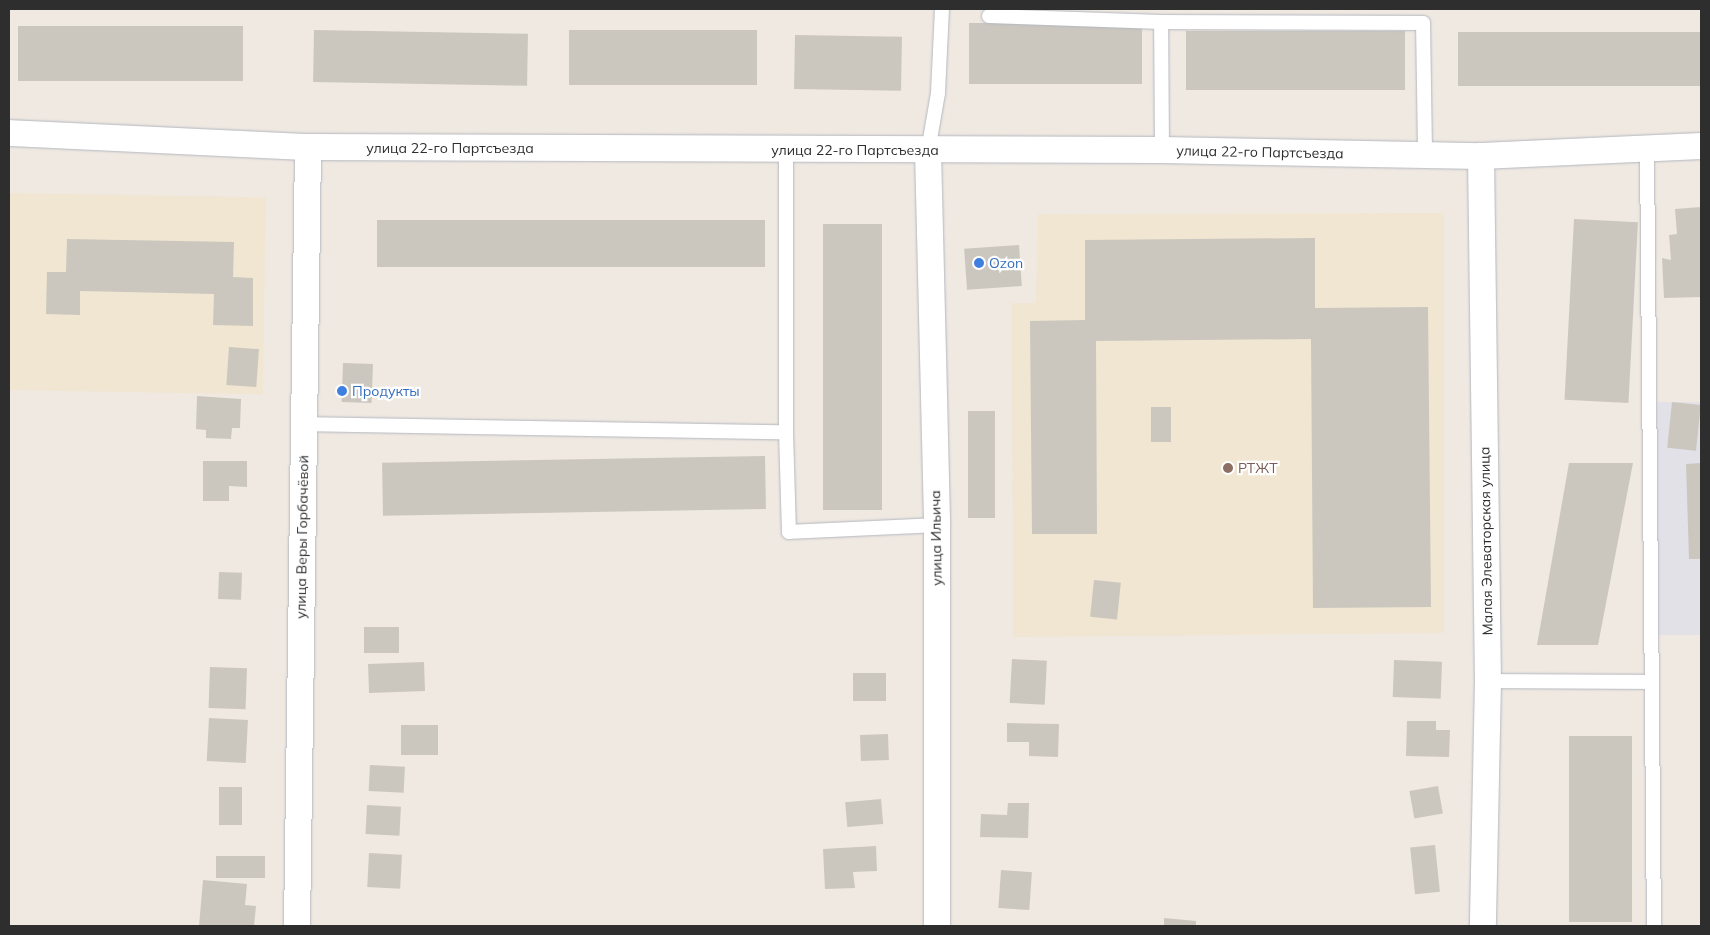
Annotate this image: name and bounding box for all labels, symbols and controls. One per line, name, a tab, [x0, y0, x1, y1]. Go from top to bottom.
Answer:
street label: улица 22-го Партсъезда	[366, 140, 534, 156]
street label: улица 22-го Партсъезда	[771, 142, 939, 158]
street label: улица 22-го Партсъезда	[1176, 142, 1344, 162]
place label: Ozon	[989, 255, 1023, 271]
marker: Ozon	[973, 257, 985, 269]
place label: Продукты	[352, 383, 420, 399]
marker: Продукты	[336, 385, 348, 397]
street label: Малая Элеваторская улица	[1476, 446, 1496, 636]
street label: улица Веры Горбачёвой	[292, 455, 312, 619]
place label: РТЖТ	[1238, 460, 1278, 476]
marker: РТЖТ	[1222, 462, 1234, 474]
street label: улица Ильича	[927, 490, 945, 586]

